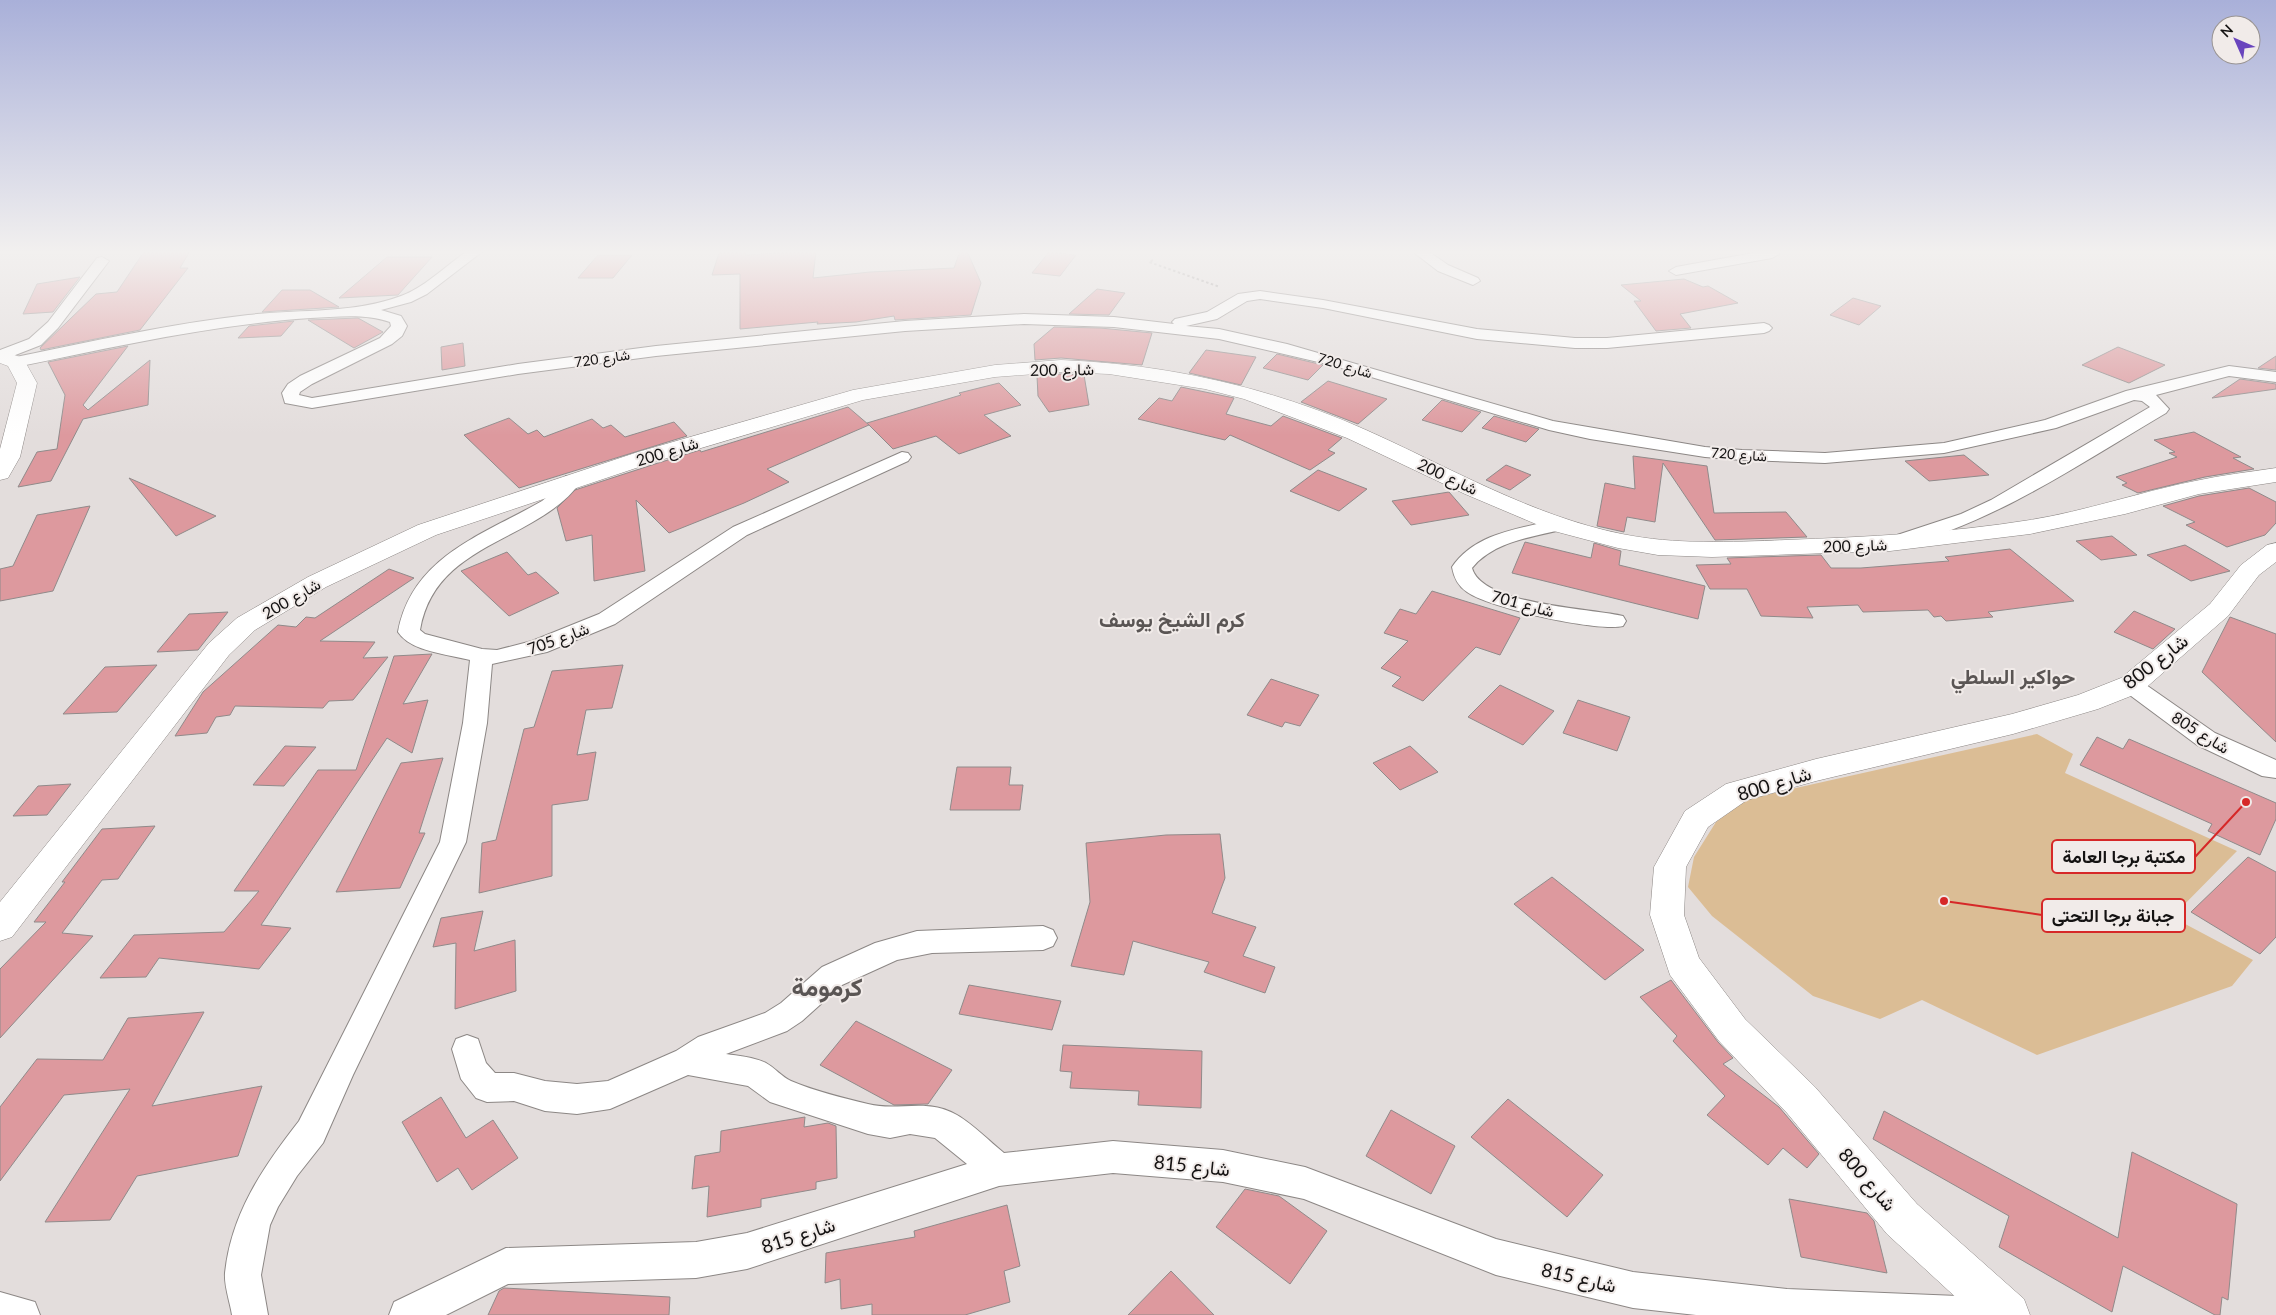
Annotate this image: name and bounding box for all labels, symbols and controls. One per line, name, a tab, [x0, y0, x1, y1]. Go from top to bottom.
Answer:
north arrow	[2211, 15, 2261, 65]
text: N	[2217, 21, 2236, 40]
street label: شارع 720	[573, 346, 631, 373]
street label: شارع 720	[1315, 349, 1374, 384]
street label: شارع 200	[1030, 359, 1094, 382]
street label: شارع 200	[634, 433, 701, 472]
street label: شارع 720	[1710, 444, 1768, 467]
street label: شارع 200	[1414, 454, 1481, 501]
street label: شارع 200	[1823, 534, 1887, 559]
street label: شارع 200	[258, 574, 325, 625]
street label: شارع 701	[1489, 586, 1556, 623]
district label: كرم الشيخ يوسف	[1099, 606, 1245, 634]
street label: شارع 705	[525, 618, 592, 661]
street label: شارع 800	[2118, 628, 2193, 695]
district label: حواكير السلطي	[1951, 663, 2075, 694]
street label: شارع 805	[2167, 707, 2233, 760]
street label: شارع 800	[1734, 761, 1814, 807]
callout: مكتبة برجا العامة	[2052, 840, 2195, 873]
text: مكتبة برجا العامة	[2062, 845, 2186, 868]
callout: جبانة برجا التحتى	[2042, 899, 2185, 932]
text: جبانة برجا التحتى	[2052, 904, 2174, 927]
district label: كرمومة	[791, 971, 863, 1003]
street label: شارع 800	[1833, 1143, 1902, 1217]
street label: شارع 815	[1153, 1150, 1231, 1182]
street label: شارع 815	[758, 1212, 838, 1260]
street label: شارع 815	[1539, 1257, 1619, 1299]

